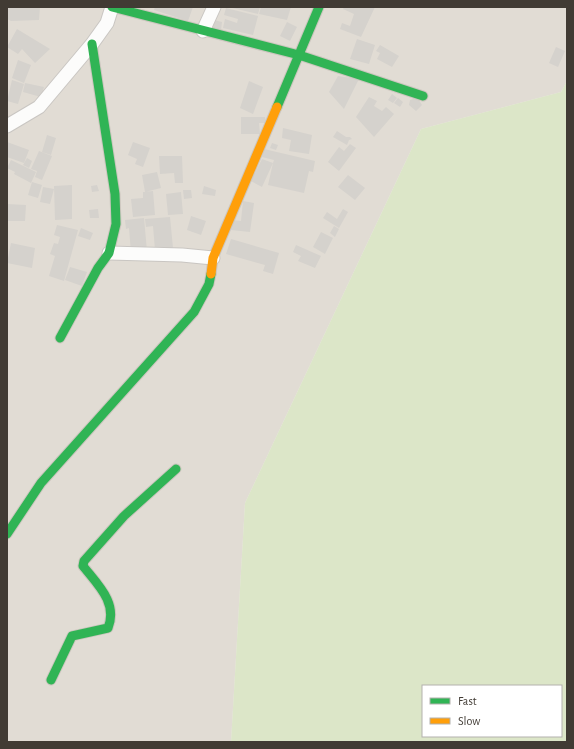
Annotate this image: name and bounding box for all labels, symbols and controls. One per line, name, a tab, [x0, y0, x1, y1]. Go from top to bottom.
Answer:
legend	[422, 685, 562, 737]
text: Fast	[458, 695, 477, 707]
text: Slow	[458, 715, 480, 727]

